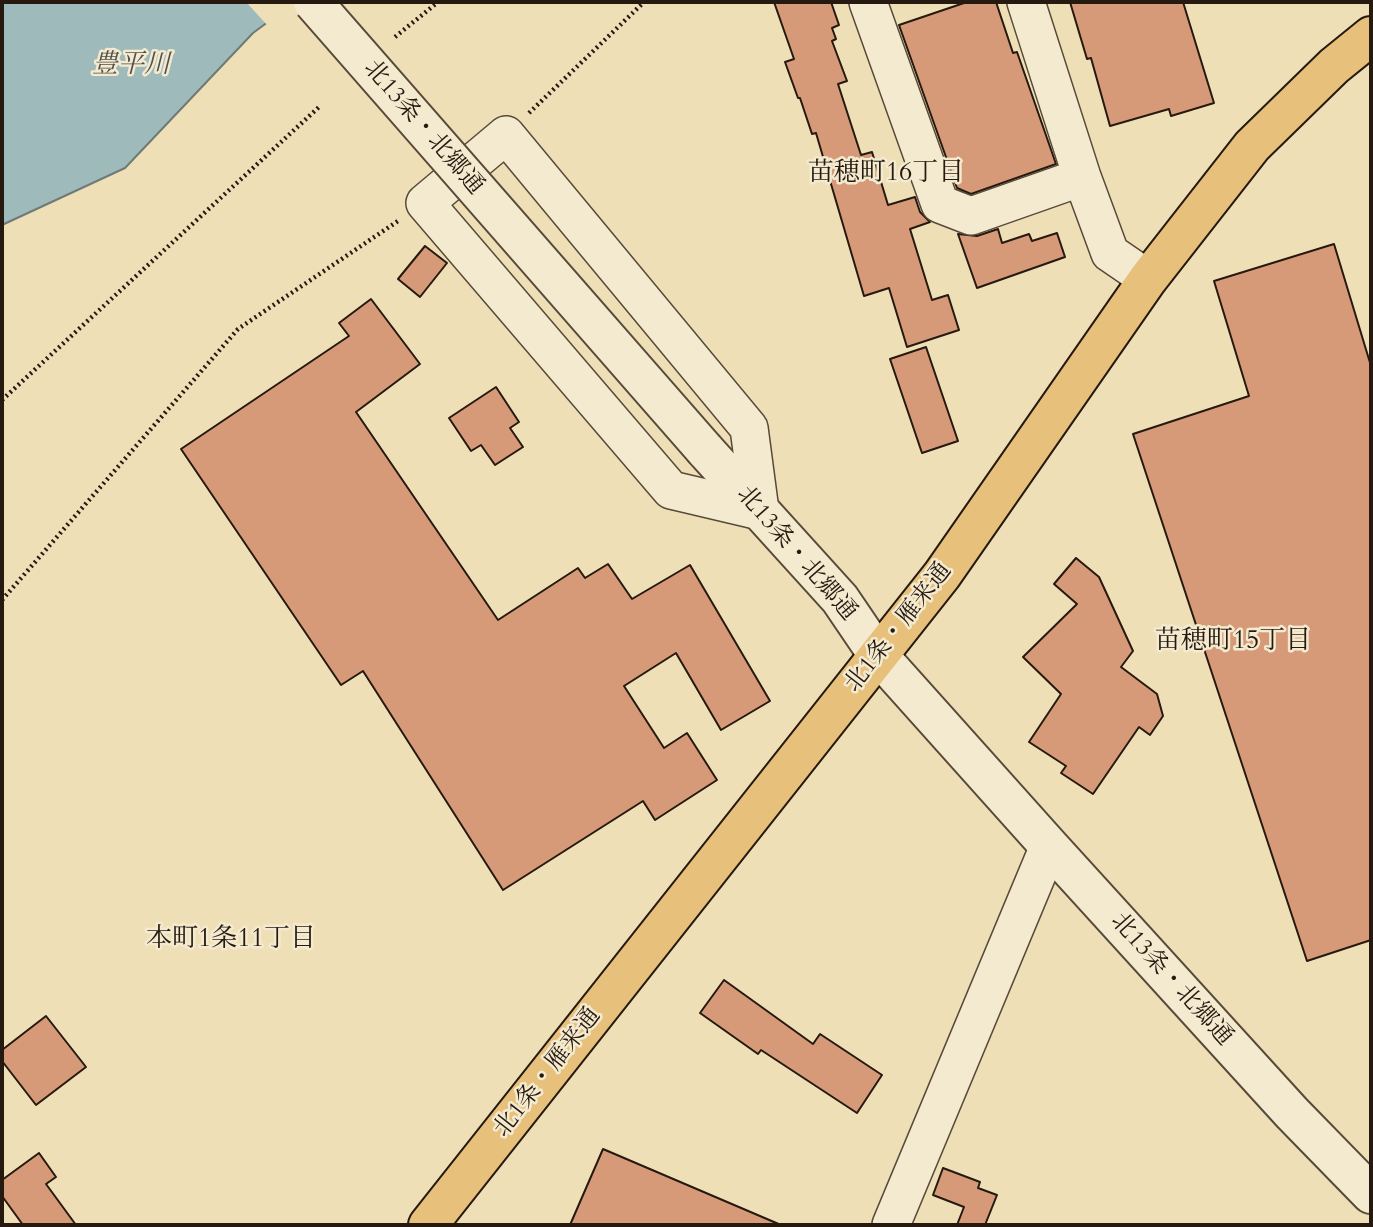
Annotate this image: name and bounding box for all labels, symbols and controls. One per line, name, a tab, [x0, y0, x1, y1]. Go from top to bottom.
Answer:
water label: 豊平川	[92, 50, 170, 82]
street label: 北13条・北郷通	[357, 55, 489, 201]
district label: 苗穂町16丁目	[808, 158, 964, 190]
street label: 北13条・北郷通	[730, 481, 862, 627]
street label: 北1条・雁来通	[840, 558, 958, 698]
district label: 苗穂町15丁目	[1155, 626, 1311, 658]
street label: 北13条・北郷通	[1104, 908, 1238, 1052]
district label: 本町1条11丁目	[146, 924, 316, 956]
street label: 北1条・雁来通	[489, 1003, 607, 1143]

